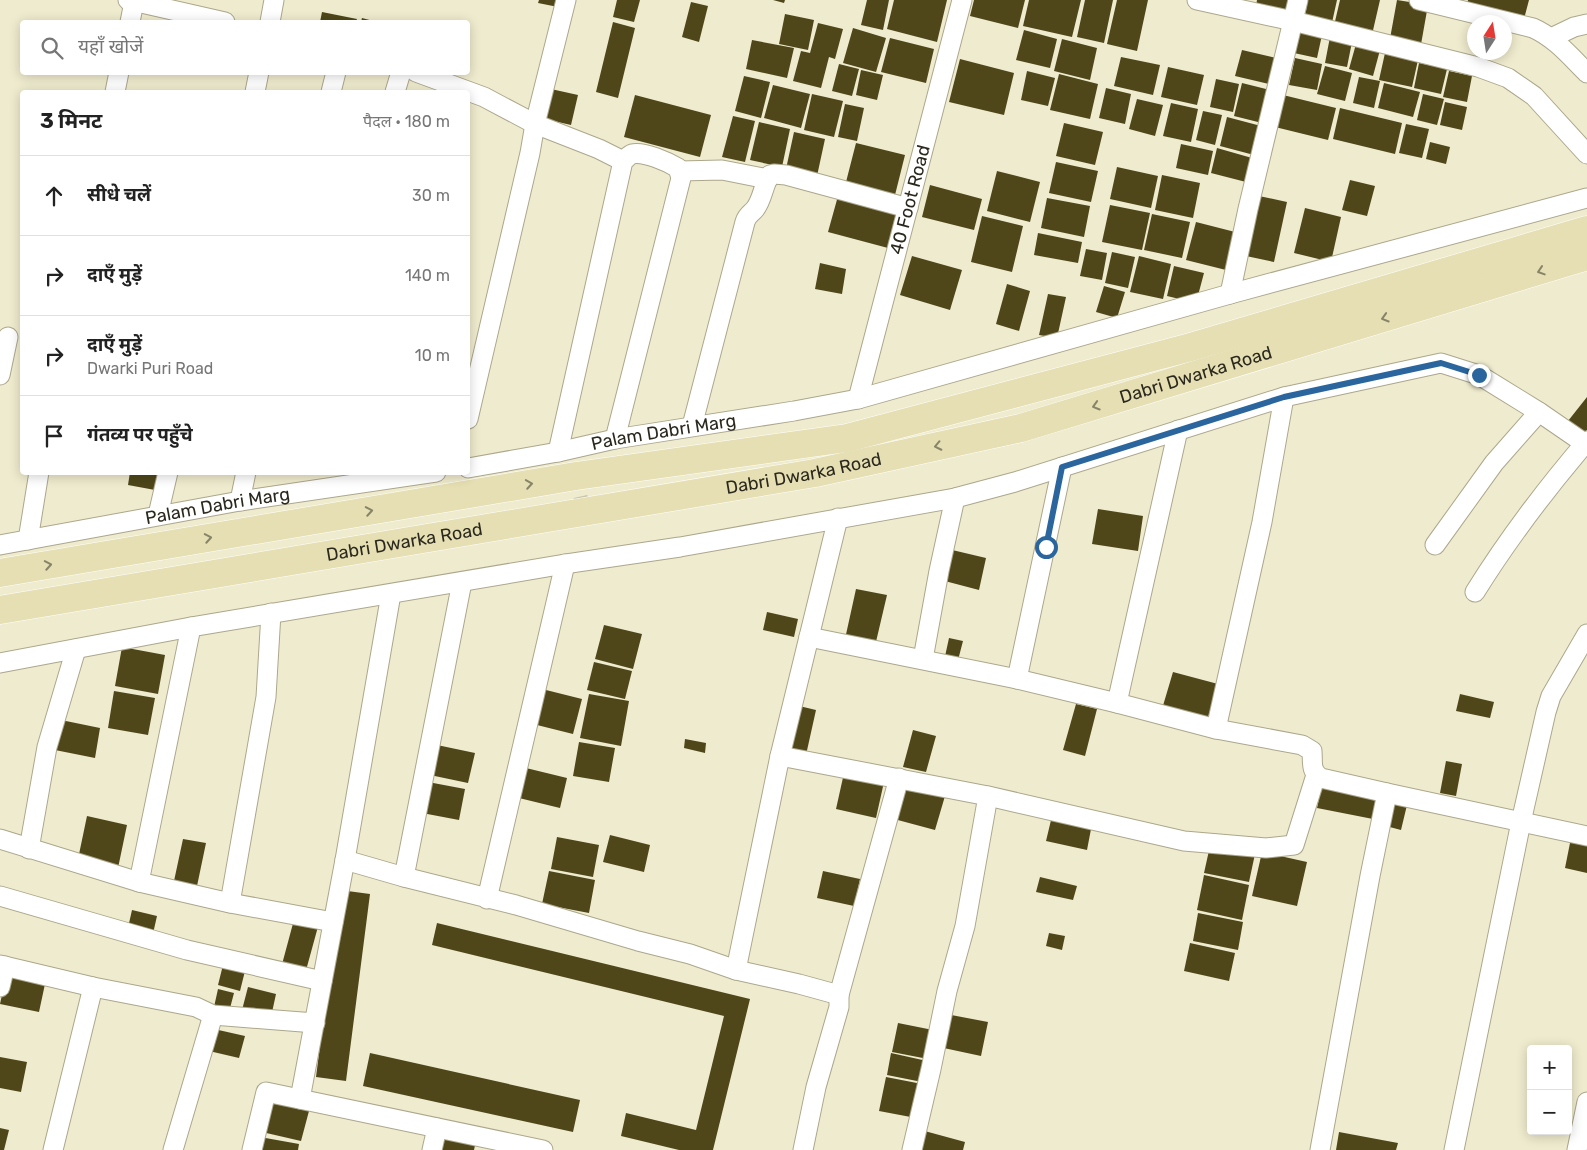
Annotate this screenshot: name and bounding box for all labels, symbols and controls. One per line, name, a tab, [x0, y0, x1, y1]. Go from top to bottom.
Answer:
north arrow	[1467, 15, 1512, 60]
search box	[20, 20, 470, 75]
icon: search	[38, 34, 66, 62]
text: यहाँ खोजें	[78, 35, 143, 58]
text: 3 मिनट	[40, 108, 102, 133]
text: पैदल · 180 m	[363, 112, 450, 131]
street label: 40 Foot Road	[885, 143, 935, 257]
icon: ahead	[40, 182, 68, 210]
text: सीधे चलें	[87, 183, 151, 206]
text: 30 m	[412, 186, 450, 205]
icon: right	[40, 262, 68, 290]
text: दाएँ मुड़ें	[87, 263, 142, 286]
one-way arrow	[1537, 265, 1545, 275]
text: 140 m	[405, 266, 450, 285]
one-way arrow	[1382, 313, 1390, 323]
text: दाएँ मुड़ें	[87, 333, 142, 356]
street label: Dabri Dwarka Road	[1117, 341, 1275, 408]
icon: right	[40, 342, 68, 370]
text: 10 m	[415, 346, 450, 365]
text: Dwarki Puri Road	[87, 359, 213, 378]
route end	[1468, 364, 1491, 387]
one-way arrow	[1092, 400, 1100, 410]
street label: Palam Dabri Marg	[589, 409, 738, 455]
icon: arrive	[40, 422, 68, 450]
text: गंतव्य पर पहुँचे	[87, 423, 193, 446]
one-way arrow	[934, 440, 943, 451]
street label: Dabri Dwarka Road	[724, 448, 883, 499]
one-way arrow	[524, 480, 533, 490]
street label: Palam Dabri Marg	[143, 483, 291, 529]
one-way arrow	[364, 507, 373, 517]
street label: Dabri Dwarka Road	[324, 518, 484, 566]
one-way arrow	[204, 534, 213, 544]
route start	[1035, 536, 1058, 559]
one-way arrow	[44, 560, 52, 571]
map controls	[1527, 1045, 1572, 1135]
button: +	[1527, 1045, 1572, 1090]
button: −	[1527, 1090, 1572, 1135]

